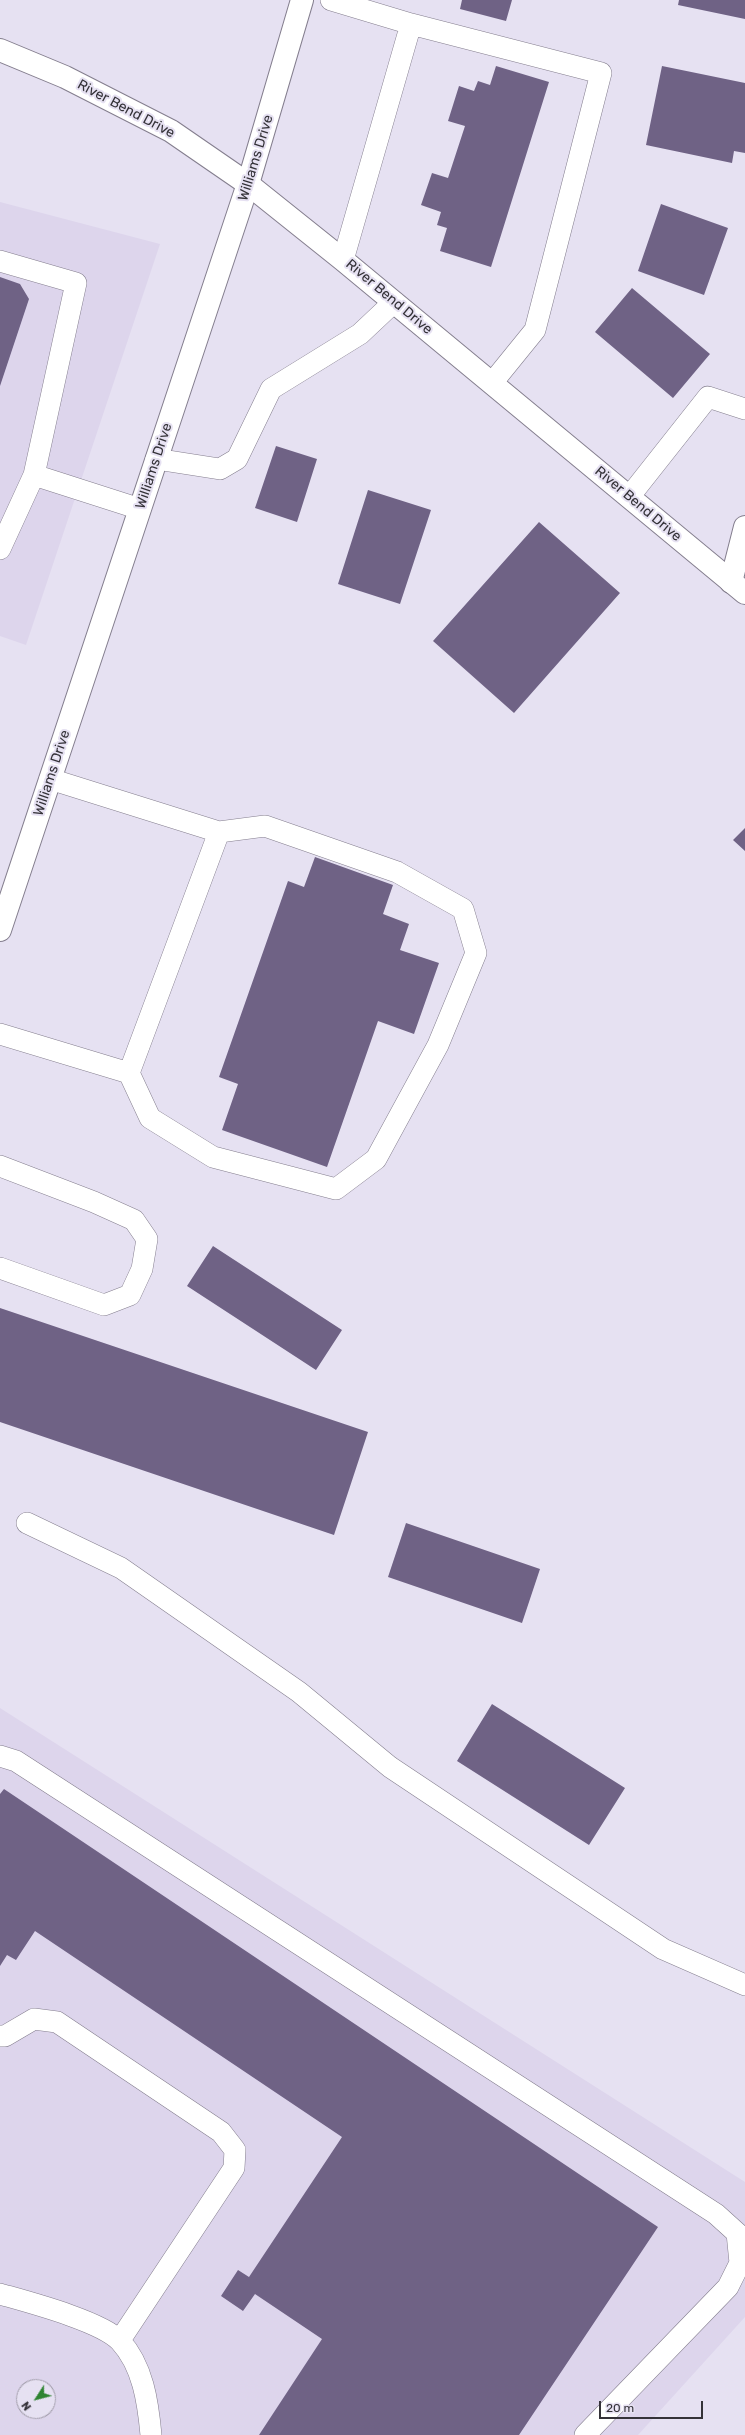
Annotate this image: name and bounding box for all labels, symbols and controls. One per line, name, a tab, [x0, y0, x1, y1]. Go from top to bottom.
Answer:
street label: River Bend Drive	[74, 76, 178, 142]
street label: Williams Drive	[235, 113, 277, 203]
street label: River Bend Drive	[342, 256, 436, 338]
street label: Williams Drive	[132, 421, 176, 511]
street label: River Bend Drive	[591, 463, 685, 545]
street label: Williams Drive	[30, 728, 74, 818]
north arrow	[16, 2379, 56, 2419]
scale bar	[601, 2393, 705, 2419]
text: N	[19, 2399, 34, 2413]
text: 20 m	[606, 2401, 634, 2415]

